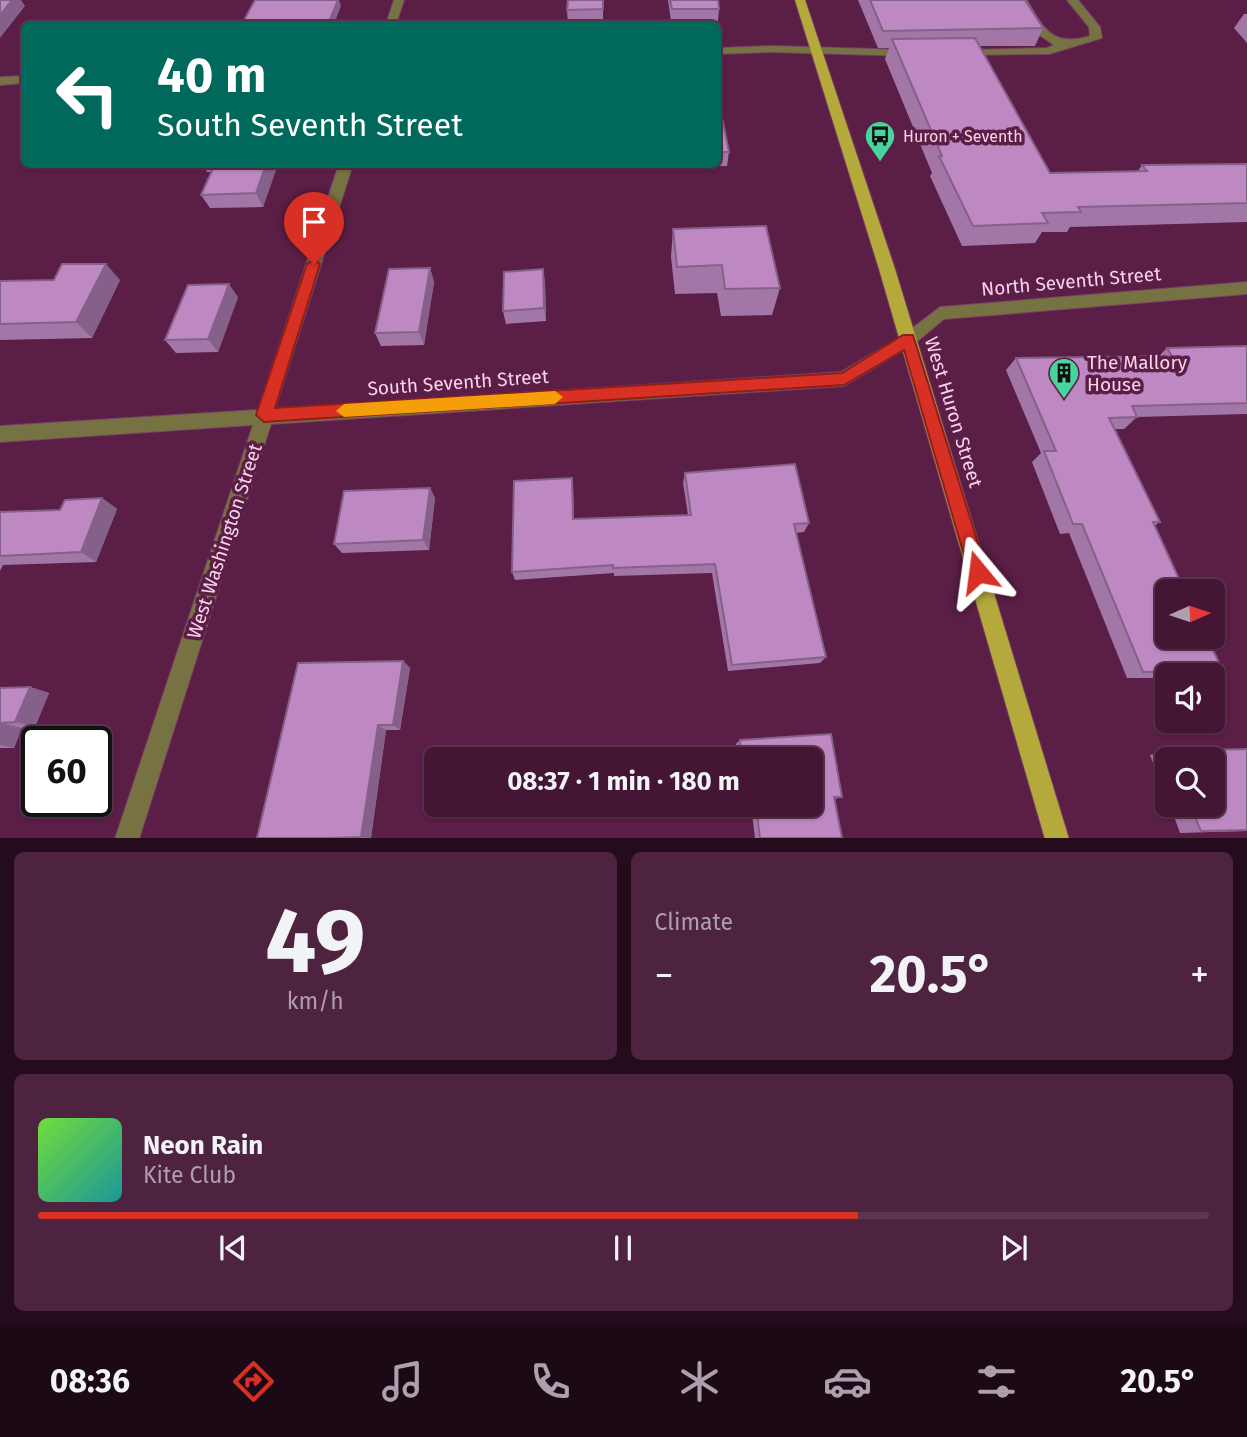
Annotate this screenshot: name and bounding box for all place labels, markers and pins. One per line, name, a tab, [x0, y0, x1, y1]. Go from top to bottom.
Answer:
bus stop icon: Huron + Seventh	[863, 119, 897, 163]
place label: Huron + Seventh	[903, 127, 1023, 146]
pin	[284, 192, 344, 264]
place label: The Mallory House	[1087, 351, 1188, 396]
building icon: The Mallory House	[1047, 356, 1081, 400]

